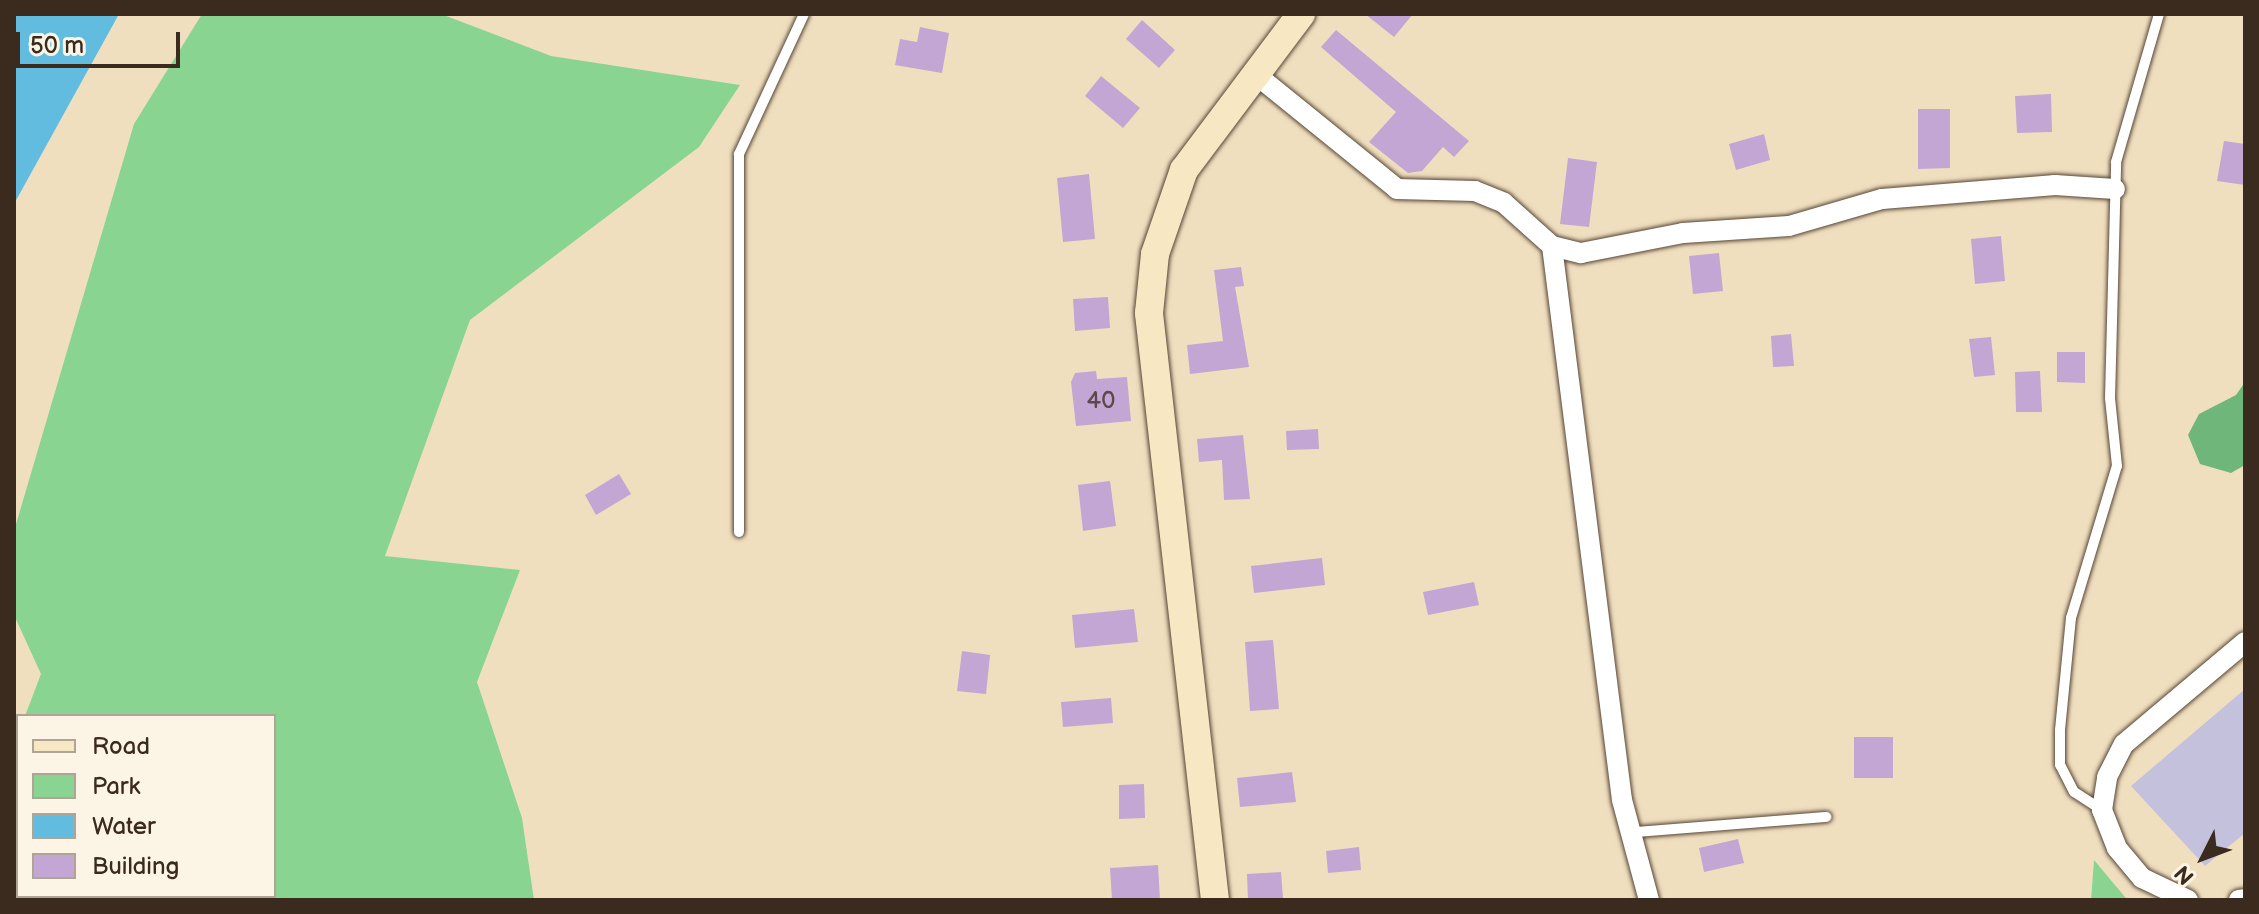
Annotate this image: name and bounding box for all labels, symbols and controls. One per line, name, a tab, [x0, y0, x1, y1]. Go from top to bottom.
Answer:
scale bar	[20, 16, 184, 66]
text: 50 m	[30, 31, 84, 60]
house number: 40	[1087, 387, 1115, 415]
legend	[16, 714, 276, 898]
text: Road	[92, 732, 150, 761]
text: Park	[92, 772, 140, 801]
text: Water	[92, 812, 156, 841]
north arrow	[2163, 818, 2243, 898]
text: Building	[92, 852, 179, 881]
text: N	[2169, 859, 2200, 890]

